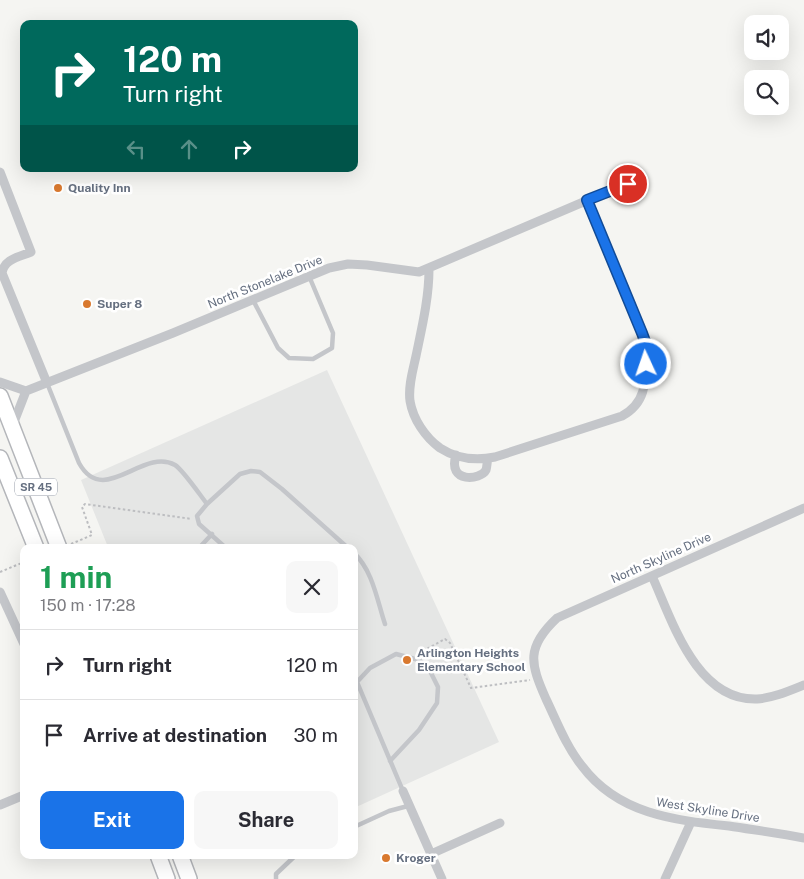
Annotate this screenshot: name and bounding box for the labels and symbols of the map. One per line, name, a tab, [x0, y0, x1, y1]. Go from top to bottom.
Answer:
pin	[607, 163, 649, 205]
place label: Quality Inn	[68, 181, 131, 195]
marker: Quality Inn	[52, 182, 64, 194]
street label: North Stonelake Drive	[206, 252, 325, 311]
place label: Super 8	[97, 297, 142, 311]
marker: Super 8	[81, 298, 93, 310]
position arrow	[619, 337, 671, 389]
road number: SR 45	[15, 478, 57, 496]
street label: North Skyline Drive	[609, 530, 713, 586]
place label: Arlington Heights Elementary School	[417, 646, 526, 674]
marker: Arlington Heights Elementary School	[401, 654, 413, 666]
street label: West Skyline Drive	[655, 795, 761, 825]
place label: Kroger	[396, 851, 436, 865]
marker: Kroger	[380, 852, 392, 864]

